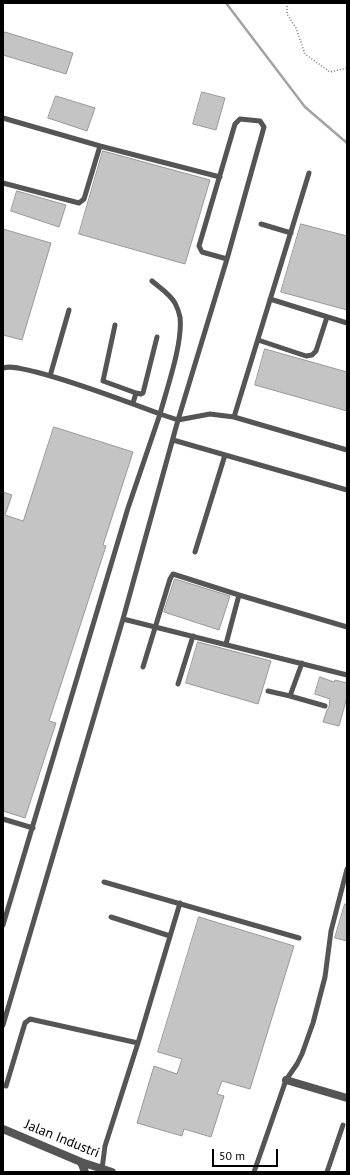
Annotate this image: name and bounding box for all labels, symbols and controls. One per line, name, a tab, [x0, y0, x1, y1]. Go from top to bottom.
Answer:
street label: Jalan Industri	[22, 1116, 102, 1162]
scale bar	[214, 1141, 280, 1167]
text: 50 m	[219, 1148, 245, 1163]

